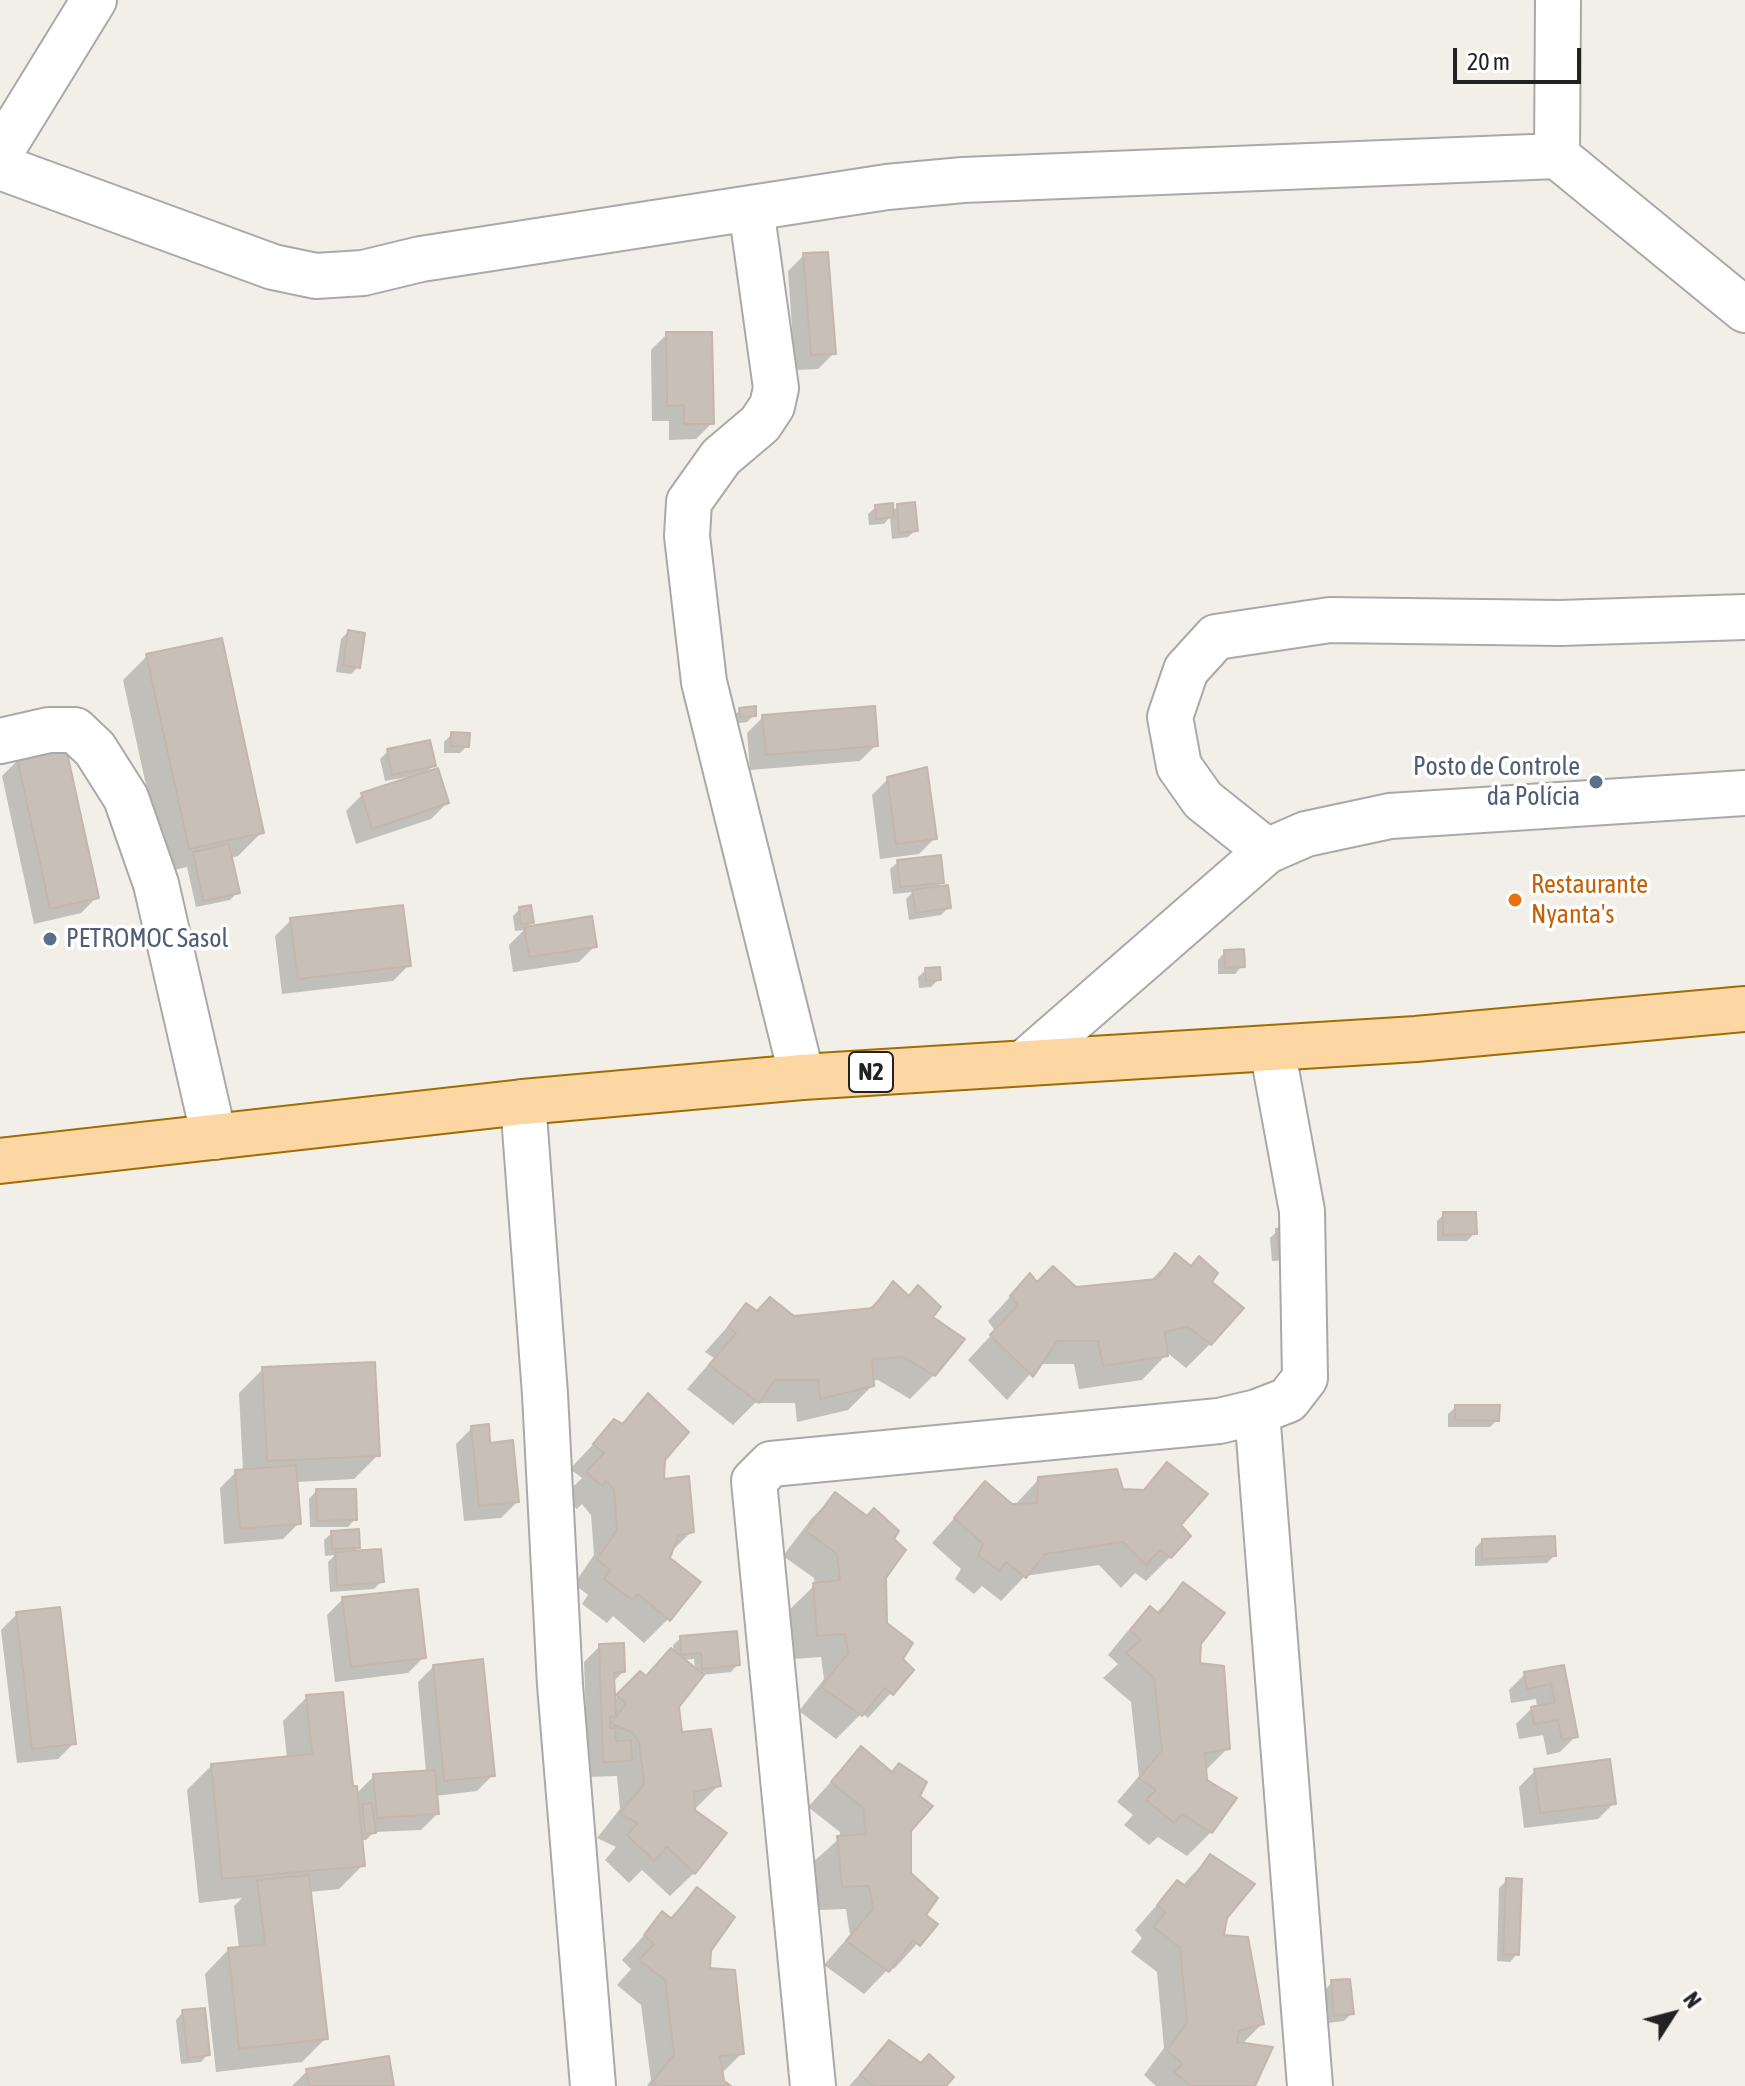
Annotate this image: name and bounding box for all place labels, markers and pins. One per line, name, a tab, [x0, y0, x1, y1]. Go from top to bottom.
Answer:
place label: Posto de Controle da Polícia	[1413, 751, 1580, 812]
marker: Posto de Controle da Polícia	[1587, 773, 1605, 791]
place label: Restaurante Nyanta's	[1531, 869, 1648, 930]
marker: Restaurante Nyanta's	[1506, 891, 1524, 909]
place label: PETROMOC Sasol	[66, 923, 228, 955]
marker: PETROMOC Sasol	[41, 930, 59, 948]

